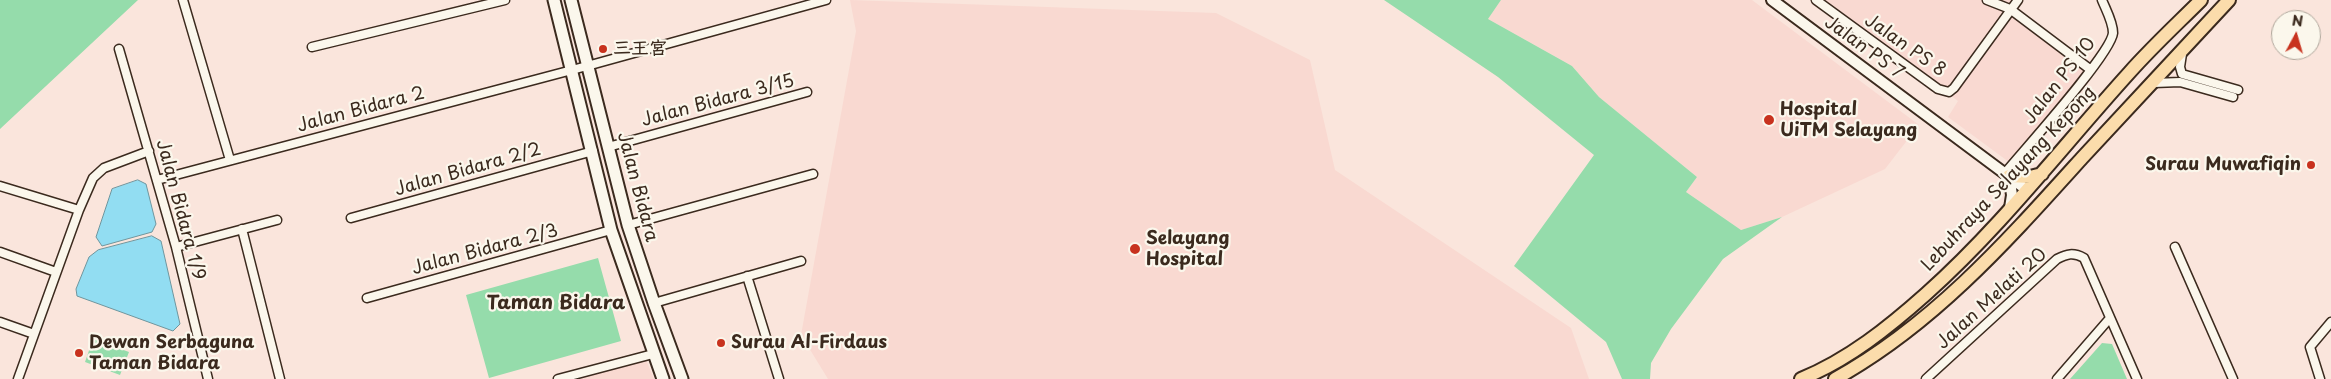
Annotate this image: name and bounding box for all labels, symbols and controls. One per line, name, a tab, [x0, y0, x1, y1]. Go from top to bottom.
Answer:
street label: Jalan PS 8	[1860, 10, 1950, 82]
north arrow	[2271, 10, 2321, 60]
text: N	[2291, 10, 2304, 32]
street label: Jalan PS 7	[1820, 12, 1908, 84]
street label: Jalan PS 10	[2019, 33, 2101, 129]
place label: 三王宫	[613, 38, 667, 60]
marker: 三王宫	[597, 43, 609, 55]
street label: Jalan Bidara 3/15	[639, 70, 797, 132]
street label: Lebuhraya Selayang Kepong	[1917, 82, 2101, 276]
street label: Jalan Bidara 2	[295, 83, 427, 137]
place label: Hospital UiTM Selayang	[1780, 99, 1917, 142]
marker: Hospital UiTM Selayang	[1762, 113, 1776, 127]
street label: Jalan Bidara	[612, 130, 662, 244]
street label: Jalan Bidara 1/9	[151, 138, 209, 282]
street label: Jalan Bidara 2/2	[392, 139, 544, 201]
place label: Surau Muwafiqin	[2145, 154, 2301, 176]
marker: Surau Muwafiqin	[2305, 159, 2317, 171]
street label: Jalan Bidara 2/3	[410, 220, 560, 280]
place label: Selayang Hospital	[1146, 228, 1229, 270]
marker: Selayang Hospital	[1128, 242, 1142, 256]
street label: Jalan Melati 20	[1933, 244, 2051, 354]
district label: Taman Bidara	[487, 293, 625, 315]
place label: Dewan Serbaguna Taman Bidara	[89, 332, 254, 374]
place label: Surau Al-Firdaus	[731, 332, 887, 354]
marker: Surau Al-Firdaus	[715, 337, 727, 349]
marker: Dewan Serbaguna Taman Bidara	[73, 347, 85, 359]

